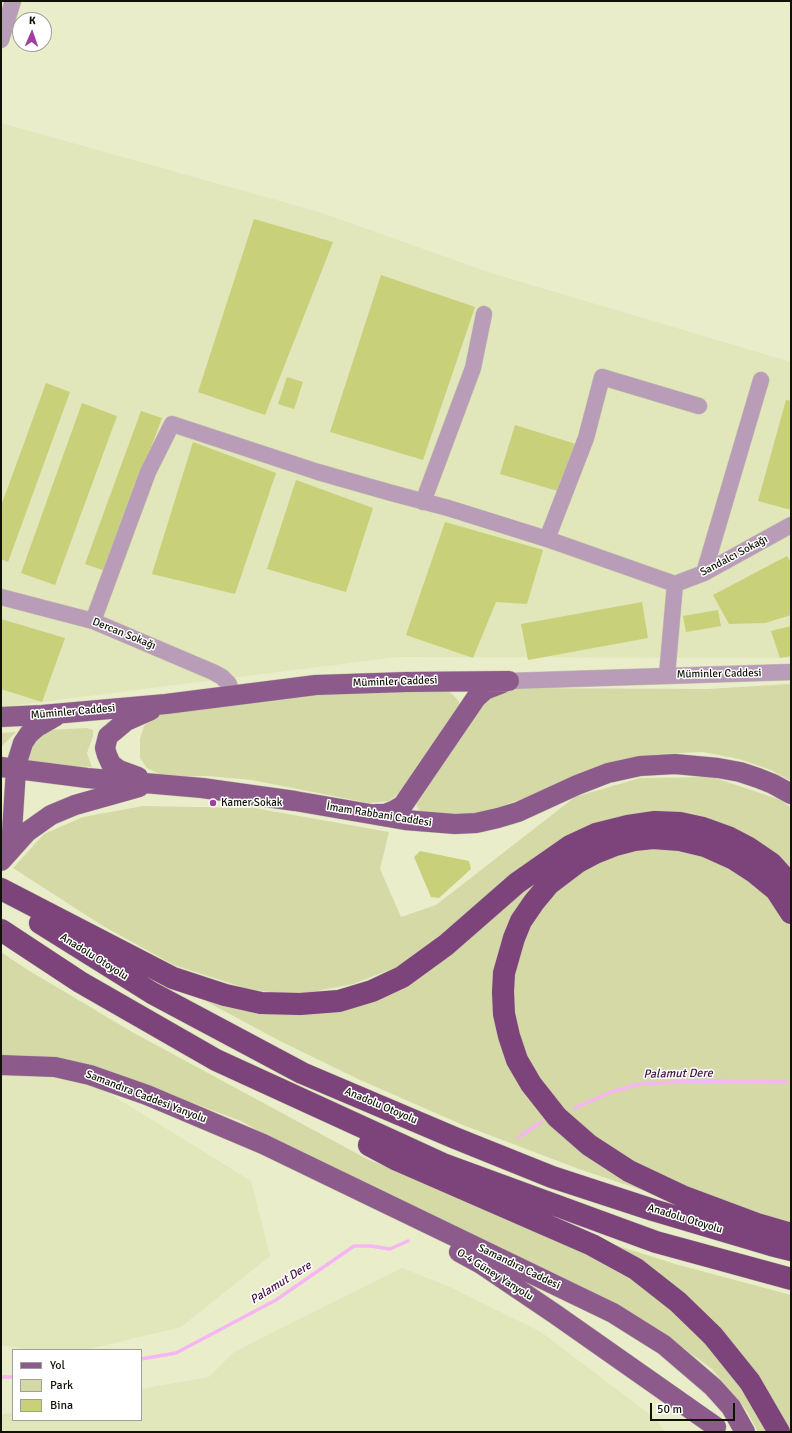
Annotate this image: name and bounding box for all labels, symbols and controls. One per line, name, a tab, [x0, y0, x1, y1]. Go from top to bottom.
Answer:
north arrow	[12, 12, 52, 52]
text: K	[29, 14, 36, 27]
street label: Sandalcı Sokağı	[698, 533, 770, 579]
street label: Dercan Sokağı	[90, 615, 158, 653]
street label: Müminler Caddesi	[676, 667, 762, 681]
street label: Müminler Caddesi	[352, 674, 438, 690]
street label: Müminler Caddesi	[30, 702, 116, 722]
place label: Kamer Sokak	[221, 796, 282, 810]
marker: Kamer Sokak	[208, 798, 218, 808]
street label: İmam Rabbani Caddesi	[325, 800, 433, 830]
street label: Anadolu Otoyolu	[58, 931, 130, 983]
water label: Palamut Dere	[643, 1066, 713, 1082]
street label: Samandıra Caddesi Yanyolu	[84, 1068, 208, 1126]
street label: Anadolu Otoyolu	[343, 1085, 419, 1127]
street label: Anadolu Otoyolu	[646, 1201, 724, 1237]
street label: Samandıra Caddesi	[476, 1241, 562, 1293]
street label: O-4 Güney Yanyolu	[454, 1246, 536, 1304]
water label: Palamut Dere	[248, 1259, 314, 1307]
legend	[12, 1349, 142, 1421]
text: Yol	[50, 1358, 65, 1373]
text: Park	[50, 1378, 73, 1393]
scale bar	[652, 1395, 737, 1421]
text: Bina	[50, 1398, 73, 1413]
text: 50 m	[657, 1402, 682, 1417]

